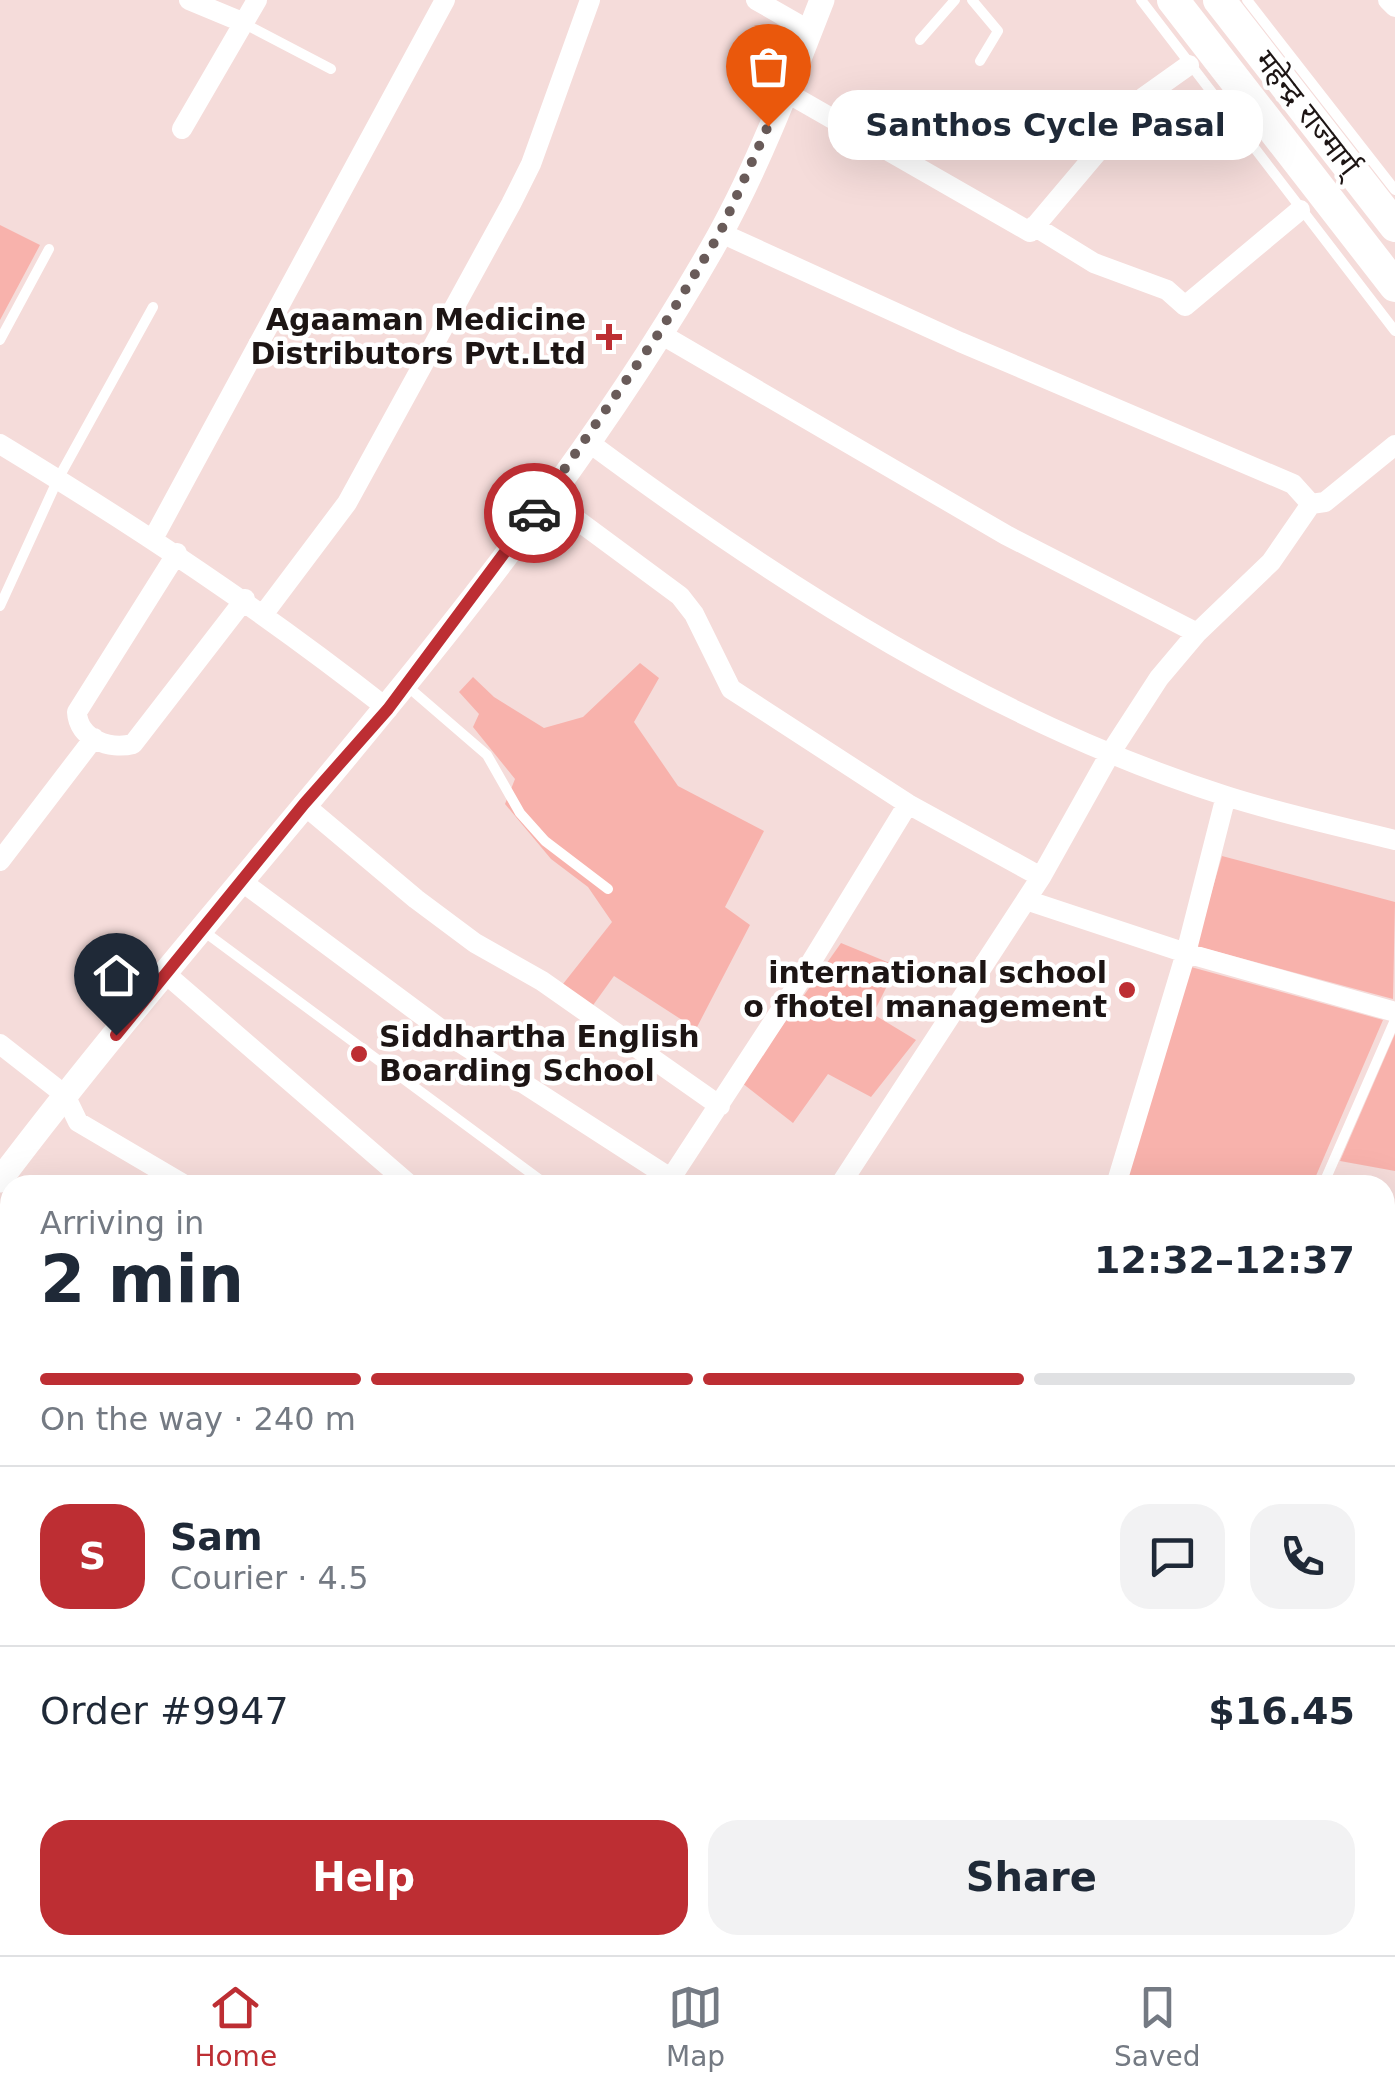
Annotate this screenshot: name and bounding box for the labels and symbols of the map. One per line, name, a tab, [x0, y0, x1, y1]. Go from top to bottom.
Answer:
pin	[726, 24, 811, 127]
street label: महेन्द्र राज्मार्ग्	[1247, 43, 1369, 186]
callout: Santhos Cycle Pasal	[828, 91, 1263, 161]
place label: Agaaman Medicine Distributors Pvt.Ltd	[250, 302, 586, 371]
marker: Agaaman Medicine Distributors Pvt.Ltd	[596, 324, 622, 350]
courier	[484, 463, 584, 563]
pin	[74, 933, 159, 1036]
place label: international school o fhotel management	[743, 955, 1107, 1024]
marker: international school o fhotel management	[1116, 979, 1138, 1001]
place label: Siddhartha English Boarding School	[379, 1019, 700, 1088]
marker: Siddhartha English Boarding School	[348, 1043, 370, 1065]

